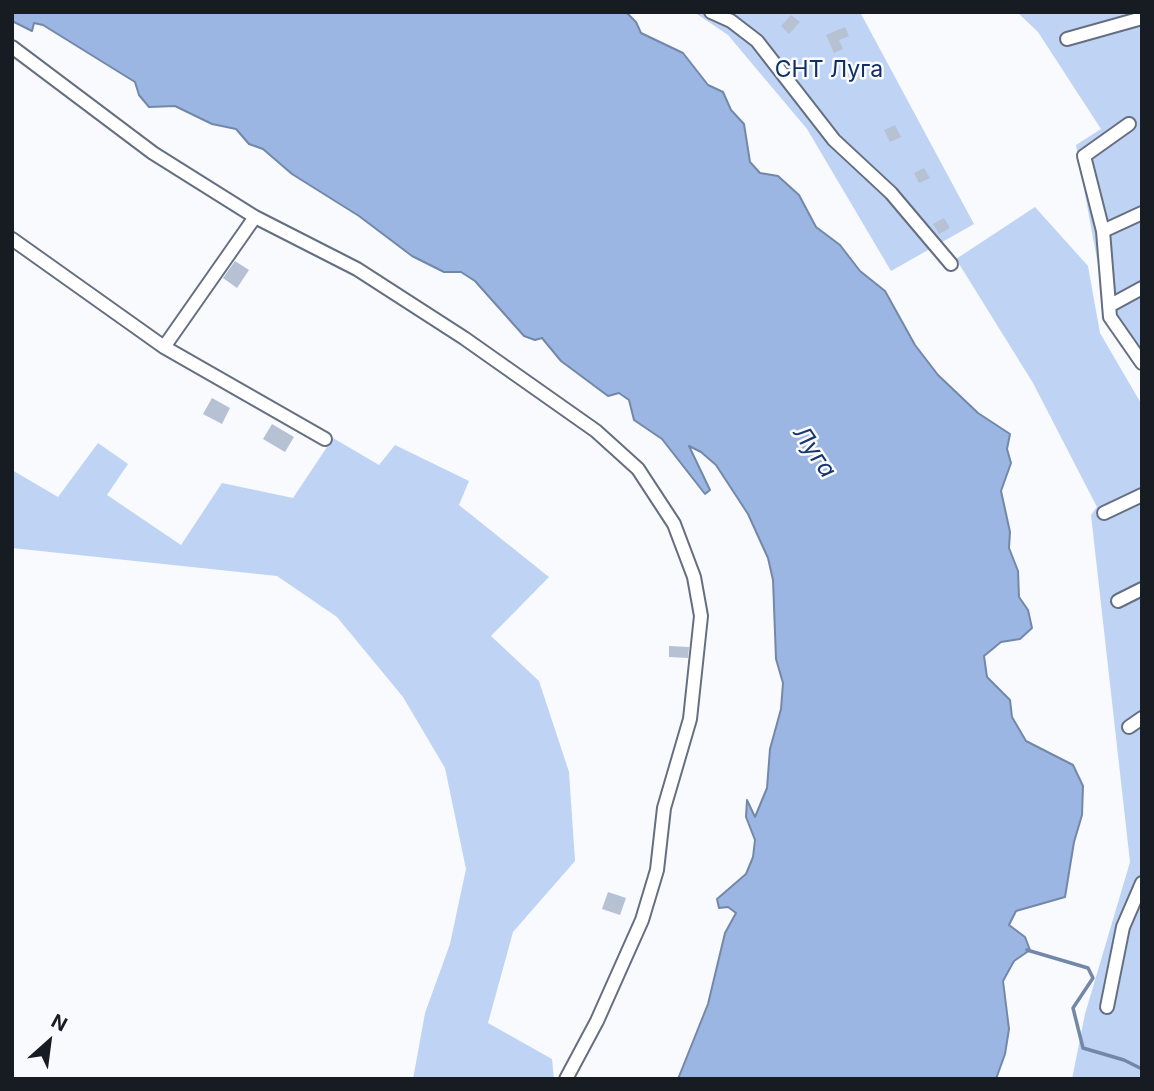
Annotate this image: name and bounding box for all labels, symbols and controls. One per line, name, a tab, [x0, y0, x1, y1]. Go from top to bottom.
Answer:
park label: СНТ Луга	[775, 56, 883, 84]
water label: Луга	[786, 420, 842, 484]
north arrow	[14, 1007, 84, 1077]
text: N	[47, 1009, 71, 1037]

